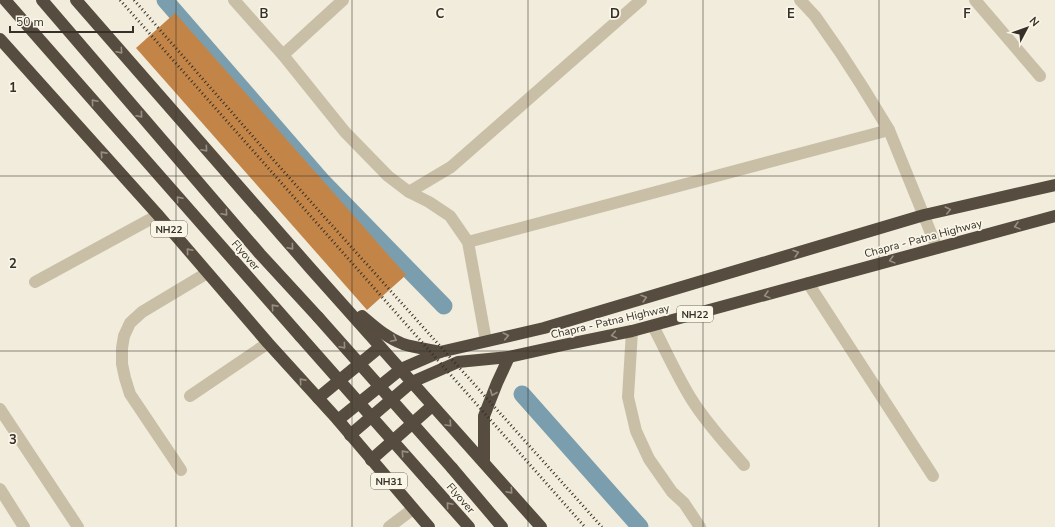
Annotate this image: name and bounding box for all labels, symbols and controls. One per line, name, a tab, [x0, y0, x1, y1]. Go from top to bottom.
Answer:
text: B	[260, 5, 269, 23]
text: C	[436, 5, 445, 23]
text: D	[610, 5, 620, 23]
text: E	[787, 5, 795, 23]
text: F	[963, 5, 971, 23]
scale bar	[10, 8, 133, 34]
north arrow	[1007, 8, 1047, 48]
text: 50 m	[16, 14, 44, 30]
text: N	[1026, 14, 1043, 30]
one-way arrow	[116, 46, 123, 53]
text: 1	[9, 79, 17, 97]
one-way arrow	[91, 99, 98, 106]
one-way arrow	[136, 110, 143, 117]
one-way arrow	[201, 144, 208, 151]
one-way arrow	[100, 151, 108, 159]
one-way arrow	[177, 197, 184, 204]
one-way arrow	[944, 206, 951, 214]
one-way arrow	[220, 208, 228, 216]
street label: Chapra - Patna Highway	[863, 215, 984, 261]
road number: NH22	[151, 221, 187, 237]
one-way arrow	[1014, 221, 1021, 230]
street label: Flyover	[228, 237, 263, 274]
one-way arrow	[286, 242, 293, 249]
one-way arrow	[186, 249, 193, 256]
one-way arrow	[792, 249, 799, 258]
text: 2	[9, 255, 17, 273]
one-way arrow	[889, 256, 895, 264]
one-way arrow	[763, 290, 770, 299]
one-way arrow	[641, 294, 648, 303]
street label: Chapra - Patna Highway	[549, 300, 671, 342]
one-way arrow	[271, 304, 279, 312]
road number: NH22	[677, 306, 713, 322]
one-way arrow	[611, 330, 617, 339]
one-way arrow	[502, 333, 509, 341]
one-way arrow	[390, 334, 397, 342]
one-way arrow	[339, 341, 346, 349]
one-way arrow	[300, 378, 307, 385]
one-way arrow	[489, 389, 497, 396]
one-way arrow	[444, 419, 451, 426]
text: 3	[9, 431, 17, 449]
one-way arrow	[402, 451, 409, 458]
road number: NH31	[371, 473, 407, 489]
street label: Flyover	[443, 480, 478, 517]
one-way arrow	[505, 486, 512, 494]
one-way arrow	[447, 502, 454, 510]

